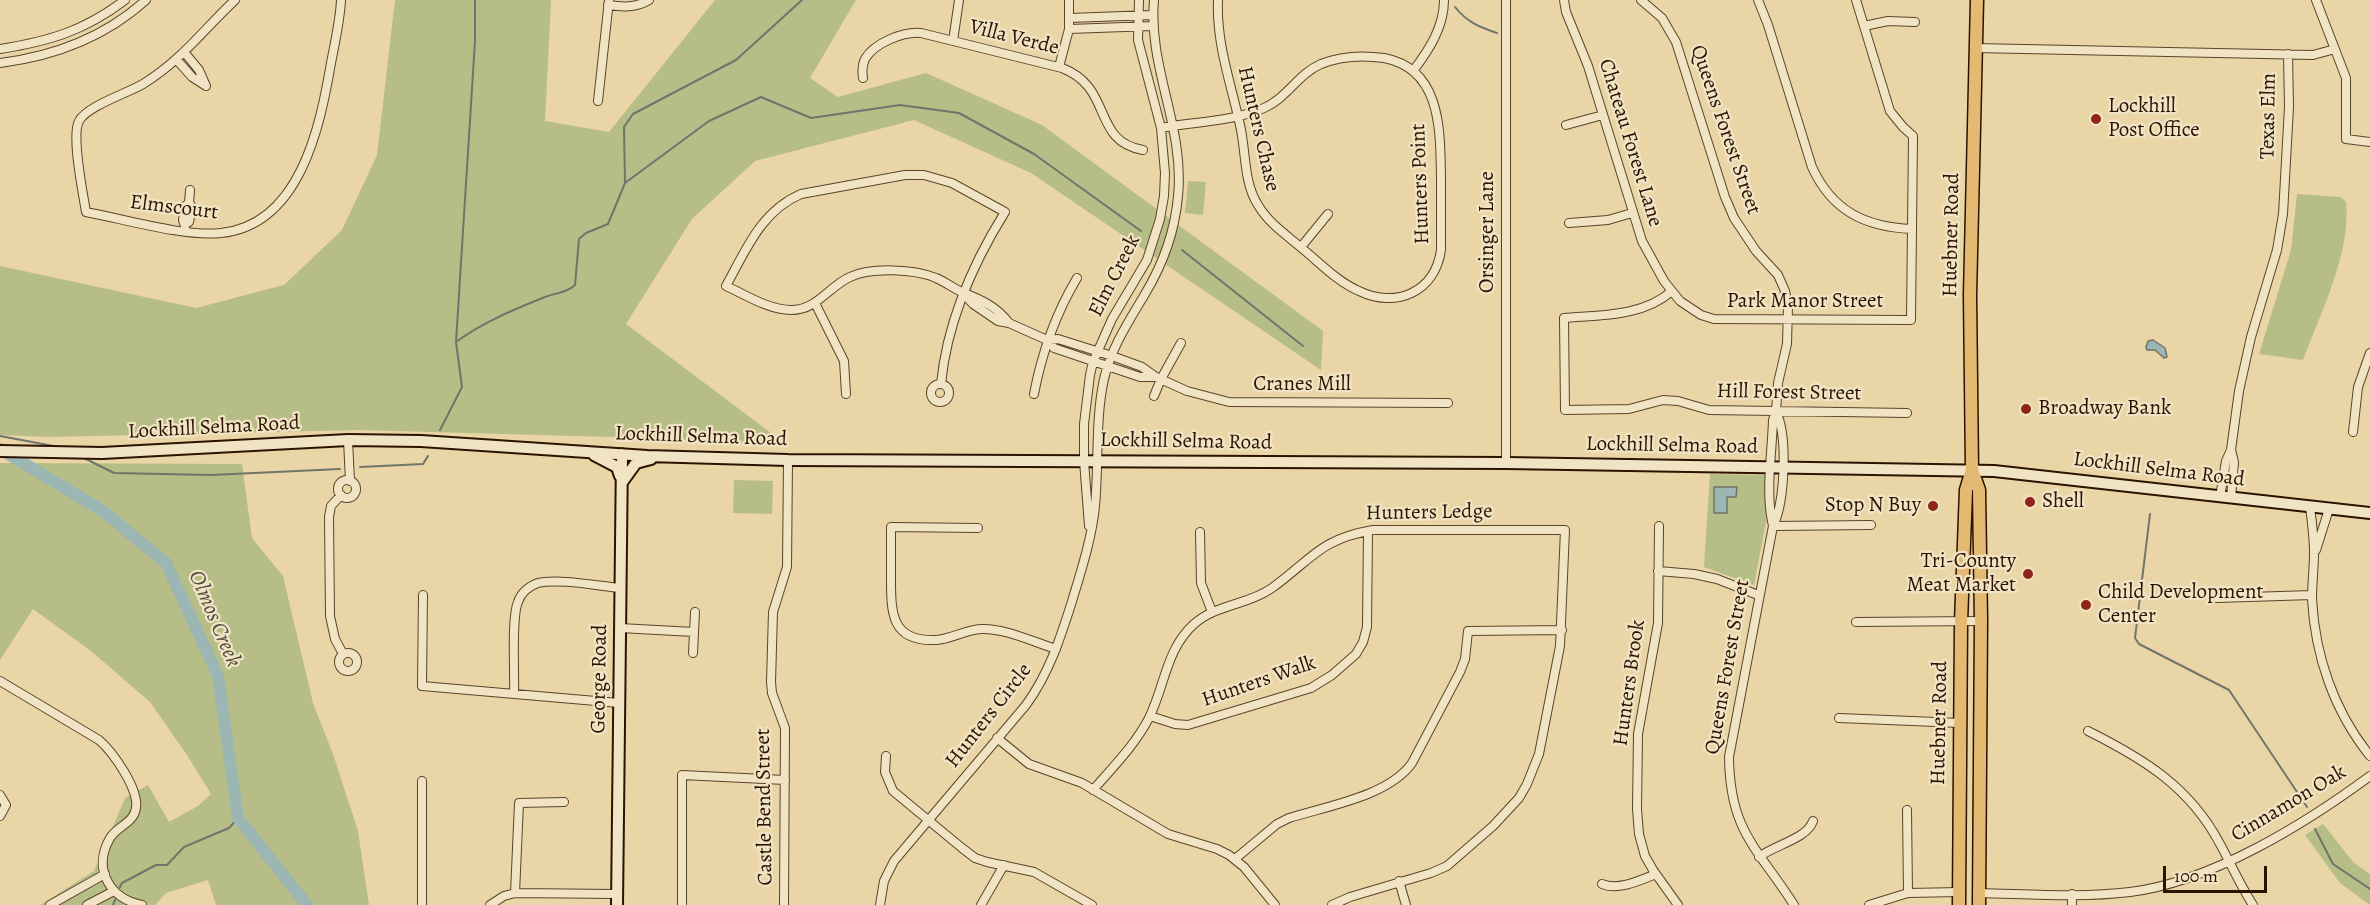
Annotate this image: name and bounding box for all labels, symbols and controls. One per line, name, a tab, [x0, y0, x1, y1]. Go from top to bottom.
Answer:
street label: Villa Verde	[967, 15, 1061, 61]
street label: Queens Forest Street	[1684, 42, 1766, 218]
street label: Chateau Forest Lane	[1592, 56, 1668, 230]
street label: Hunters Chase	[1231, 64, 1285, 194]
street label: Texas Elm	[2256, 73, 2282, 159]
place label: Lockhill Post Office	[2108, 94, 2200, 144]
marker: Lockhill Post Office	[2089, 112, 2103, 126]
street label: Hunters Point	[1406, 123, 1436, 245]
street label: Orsinger Lane	[1475, 171, 1501, 293]
street label: Huebner Road	[1938, 173, 1966, 297]
street label: Elmscourt	[128, 190, 220, 226]
street label: Elm Creek	[1084, 231, 1146, 321]
street label: Park Manor Street	[1727, 289, 1883, 315]
street label: Cranes Mill	[1253, 372, 1351, 398]
street label: Hill Forest Street	[1716, 379, 1862, 407]
place label: Broadway Bank	[2038, 396, 2171, 422]
marker: Broadway Bank	[2019, 402, 2033, 416]
street label: Lockhill Selma Road	[127, 411, 301, 445]
street label: Lockhill Selma Road	[614, 421, 788, 453]
street label: Lockhill Selma Road	[1100, 428, 1272, 456]
street label: Lockhill Selma Road	[1586, 432, 1758, 460]
street label: Lockhill Selma Road	[2072, 447, 2246, 493]
place label: Shell	[2042, 489, 2084, 515]
place label: Stop N Buy	[1825, 493, 1921, 519]
marker: Shell	[2023, 495, 2037, 509]
street label: Hunters Ledge	[1365, 499, 1493, 527]
marker: Stop N Buy	[1926, 499, 1940, 513]
place label: Tri-County Meat Market	[1907, 549, 2016, 599]
water label: Olmos Creek	[182, 567, 246, 671]
marker: Tri-County Meat Market	[2021, 567, 2035, 581]
street label: Queens Forest Street	[1700, 577, 1756, 757]
place label: Child Development Center	[2098, 580, 2263, 630]
marker: Child Development Center	[2079, 598, 2093, 612]
street label: Hunters Brook	[1609, 618, 1651, 748]
street label: George Road	[586, 624, 614, 734]
street label: Hunters Walk	[1199, 651, 1319, 713]
street label: Hunters Circle	[940, 659, 1038, 773]
street label: Huebner Road	[1926, 661, 1954, 785]
street label: Castle Bend Street	[751, 728, 779, 886]
street label: Cinnamon Oak	[2227, 760, 2351, 848]
scale bar	[2166, 854, 2270, 892]
text: 100 m	[2174, 864, 2218, 888]

